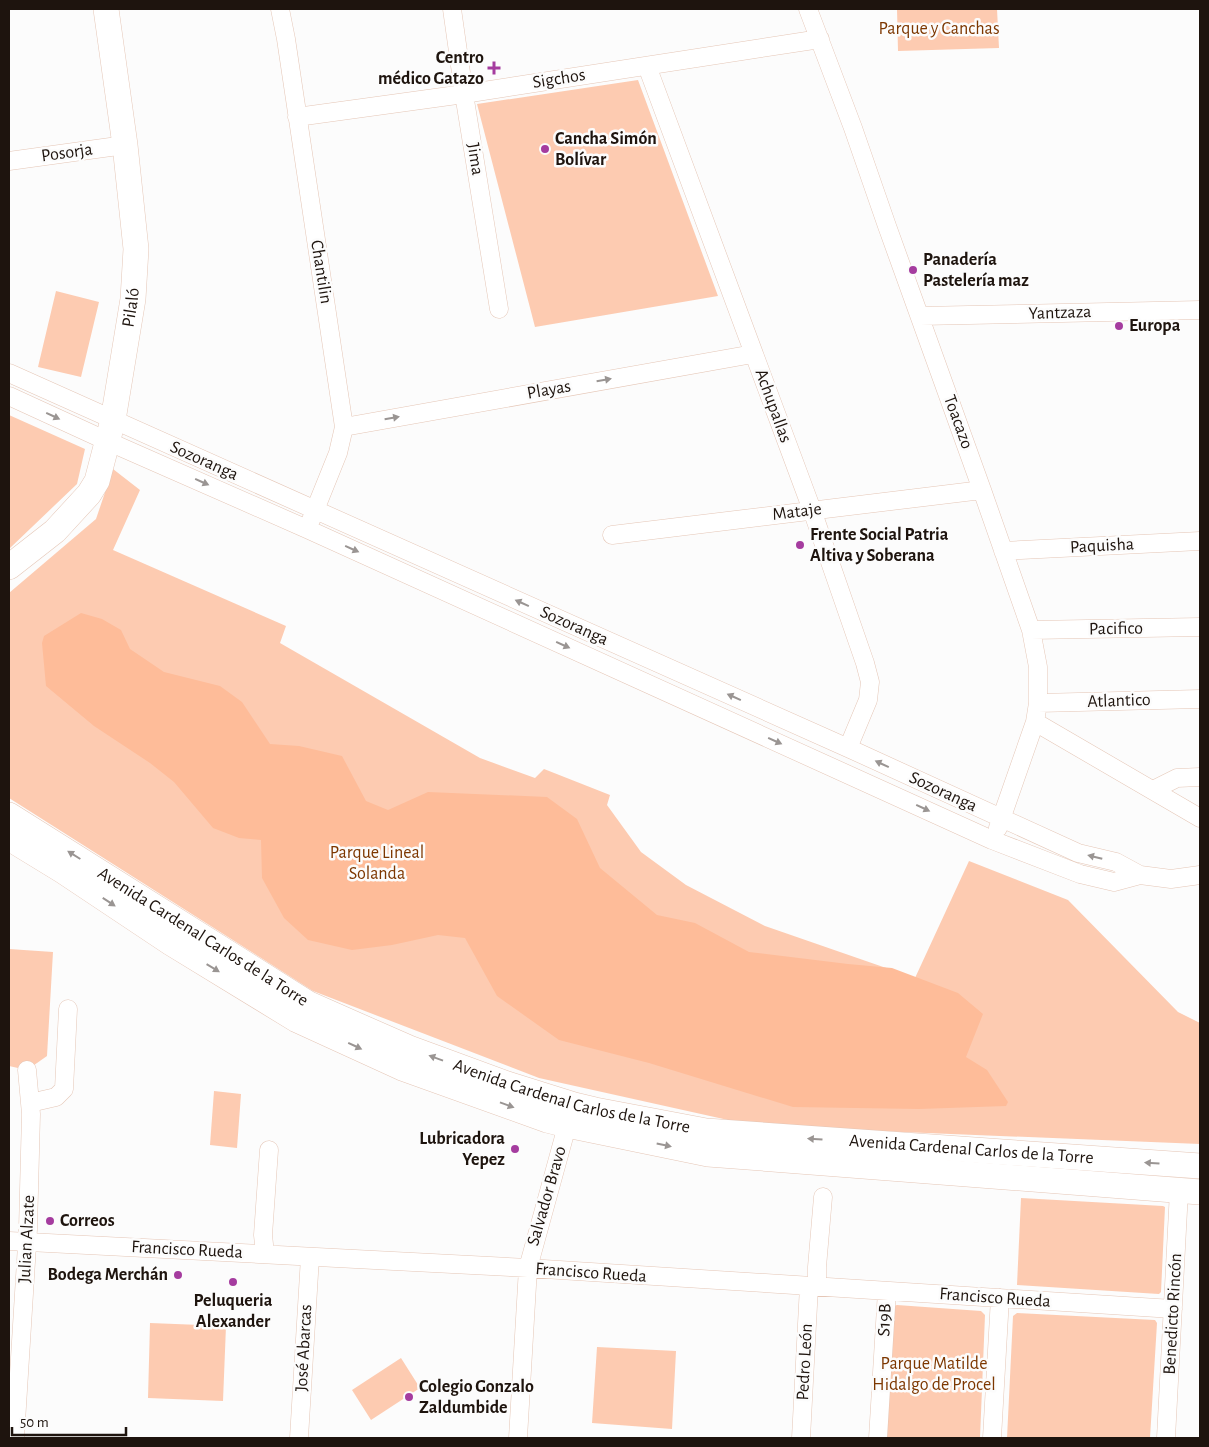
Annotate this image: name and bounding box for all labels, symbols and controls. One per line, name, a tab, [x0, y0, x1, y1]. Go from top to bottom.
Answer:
park label: Parque y Canchas	[878, 20, 1000, 38]
place label: Centro médico Gatazo	[378, 49, 484, 88]
marker: Centro médico Gatazo	[488, 62, 500, 74]
street label: Sigchos	[531, 66, 587, 92]
place label: Cancha Simón Bolívar	[555, 130, 657, 169]
street label: Posorja	[40, 140, 94, 166]
street label: Jima	[464, 141, 486, 177]
marker: Cancha Simón Bolívar	[539, 143, 551, 155]
street label: Chantilin	[307, 239, 335, 305]
place label: Panadería Pastelería maz	[923, 251, 1029, 290]
marker: Panadería Pastelería maz	[907, 264, 919, 276]
street label: Pilaló	[119, 287, 143, 329]
street label: Yantzaza	[1028, 303, 1092, 323]
place label: Europa	[1129, 317, 1181, 335]
marker: Europa	[1113, 320, 1125, 332]
street label: Achupallas	[751, 367, 795, 445]
one-way arrow	[596, 376, 612, 384]
street label: Playas	[526, 377, 572, 403]
street label: Toacazo	[940, 393, 976, 451]
one-way arrow	[46, 413, 60, 421]
one-way arrow	[385, 414, 401, 422]
street label: Sozoranga	[167, 438, 241, 484]
one-way arrow	[194, 479, 209, 487]
street label: Mataje	[771, 500, 823, 524]
place label: Frente Social Patria Altiva y Soberana	[810, 526, 949, 565]
street label: Paquisha	[1069, 535, 1135, 557]
marker: Frente Social Patria Altiva y Soberana	[794, 539, 806, 551]
one-way arrow	[345, 545, 359, 553]
one-way arrow	[515, 598, 529, 606]
street label: Sozoranga	[537, 603, 611, 649]
street label: Pacifico	[1089, 620, 1143, 638]
one-way arrow	[556, 641, 570, 649]
street label: Atlantico	[1087, 691, 1151, 711]
one-way arrow	[727, 693, 741, 701]
one-way arrow	[768, 737, 782, 745]
one-way arrow	[875, 760, 889, 768]
street label: Sozoranga	[906, 769, 980, 815]
one-way arrow	[916, 805, 930, 813]
park label: Parque Lineal Solanda	[330, 844, 424, 883]
one-way arrow	[67, 851, 81, 860]
one-way arrow	[1087, 853, 1103, 861]
street label: Avenida Cardenal Carlos de la Torre	[94, 864, 311, 1010]
one-way arrow	[102, 897, 116, 907]
one-way arrow	[206, 964, 219, 973]
one-way arrow	[348, 1043, 362, 1051]
one-way arrow	[428, 1054, 443, 1061]
street label: Avenida Cardenal Carlos de la Torre	[451, 1056, 691, 1137]
one-way arrow	[499, 1102, 514, 1109]
place label: Lubricadora Yepez	[419, 1130, 505, 1169]
street label: Avenida Cardenal Carlos de la Torre	[849, 1132, 1094, 1167]
one-way arrow	[807, 1134, 823, 1142]
one-way arrow	[656, 1141, 671, 1149]
marker: Lubricadora Yepez	[509, 1143, 521, 1155]
street label: Salvador Bravo	[524, 1144, 570, 1248]
one-way arrow	[1143, 1158, 1159, 1166]
street label: Julian Alzate	[16, 1195, 38, 1283]
place label: Correos	[60, 1212, 115, 1230]
marker: Correos	[44, 1215, 56, 1227]
street label: Francisco Rueda	[131, 1238, 243, 1262]
street label: Benedicto Rincón	[1161, 1253, 1185, 1375]
street label: Francisco Rueda	[535, 1260, 647, 1286]
place label: Bodega Merchán	[48, 1266, 168, 1284]
marker: Bodega Merchán	[172, 1269, 184, 1281]
marker: Peluqueria Alexander	[227, 1276, 239, 1288]
street label: Francisco Rueda	[939, 1285, 1051, 1311]
place label: Peluqueria Alexander	[194, 1292, 273, 1331]
street label: S19B	[875, 1303, 895, 1337]
street label: José Abarcas	[293, 1304, 315, 1392]
street label: Pedro León	[794, 1323, 816, 1401]
park label: Parque Matilde Hidalgo de Procel	[872, 1355, 996, 1394]
place label: Colegio Gonzalo Zaldumbide	[419, 1378, 534, 1417]
marker: Colegio Gonzalo Zaldumbide	[403, 1391, 415, 1403]
scale bar	[12, 1404, 126, 1436]
text: 50 m	[20, 1415, 49, 1430]

